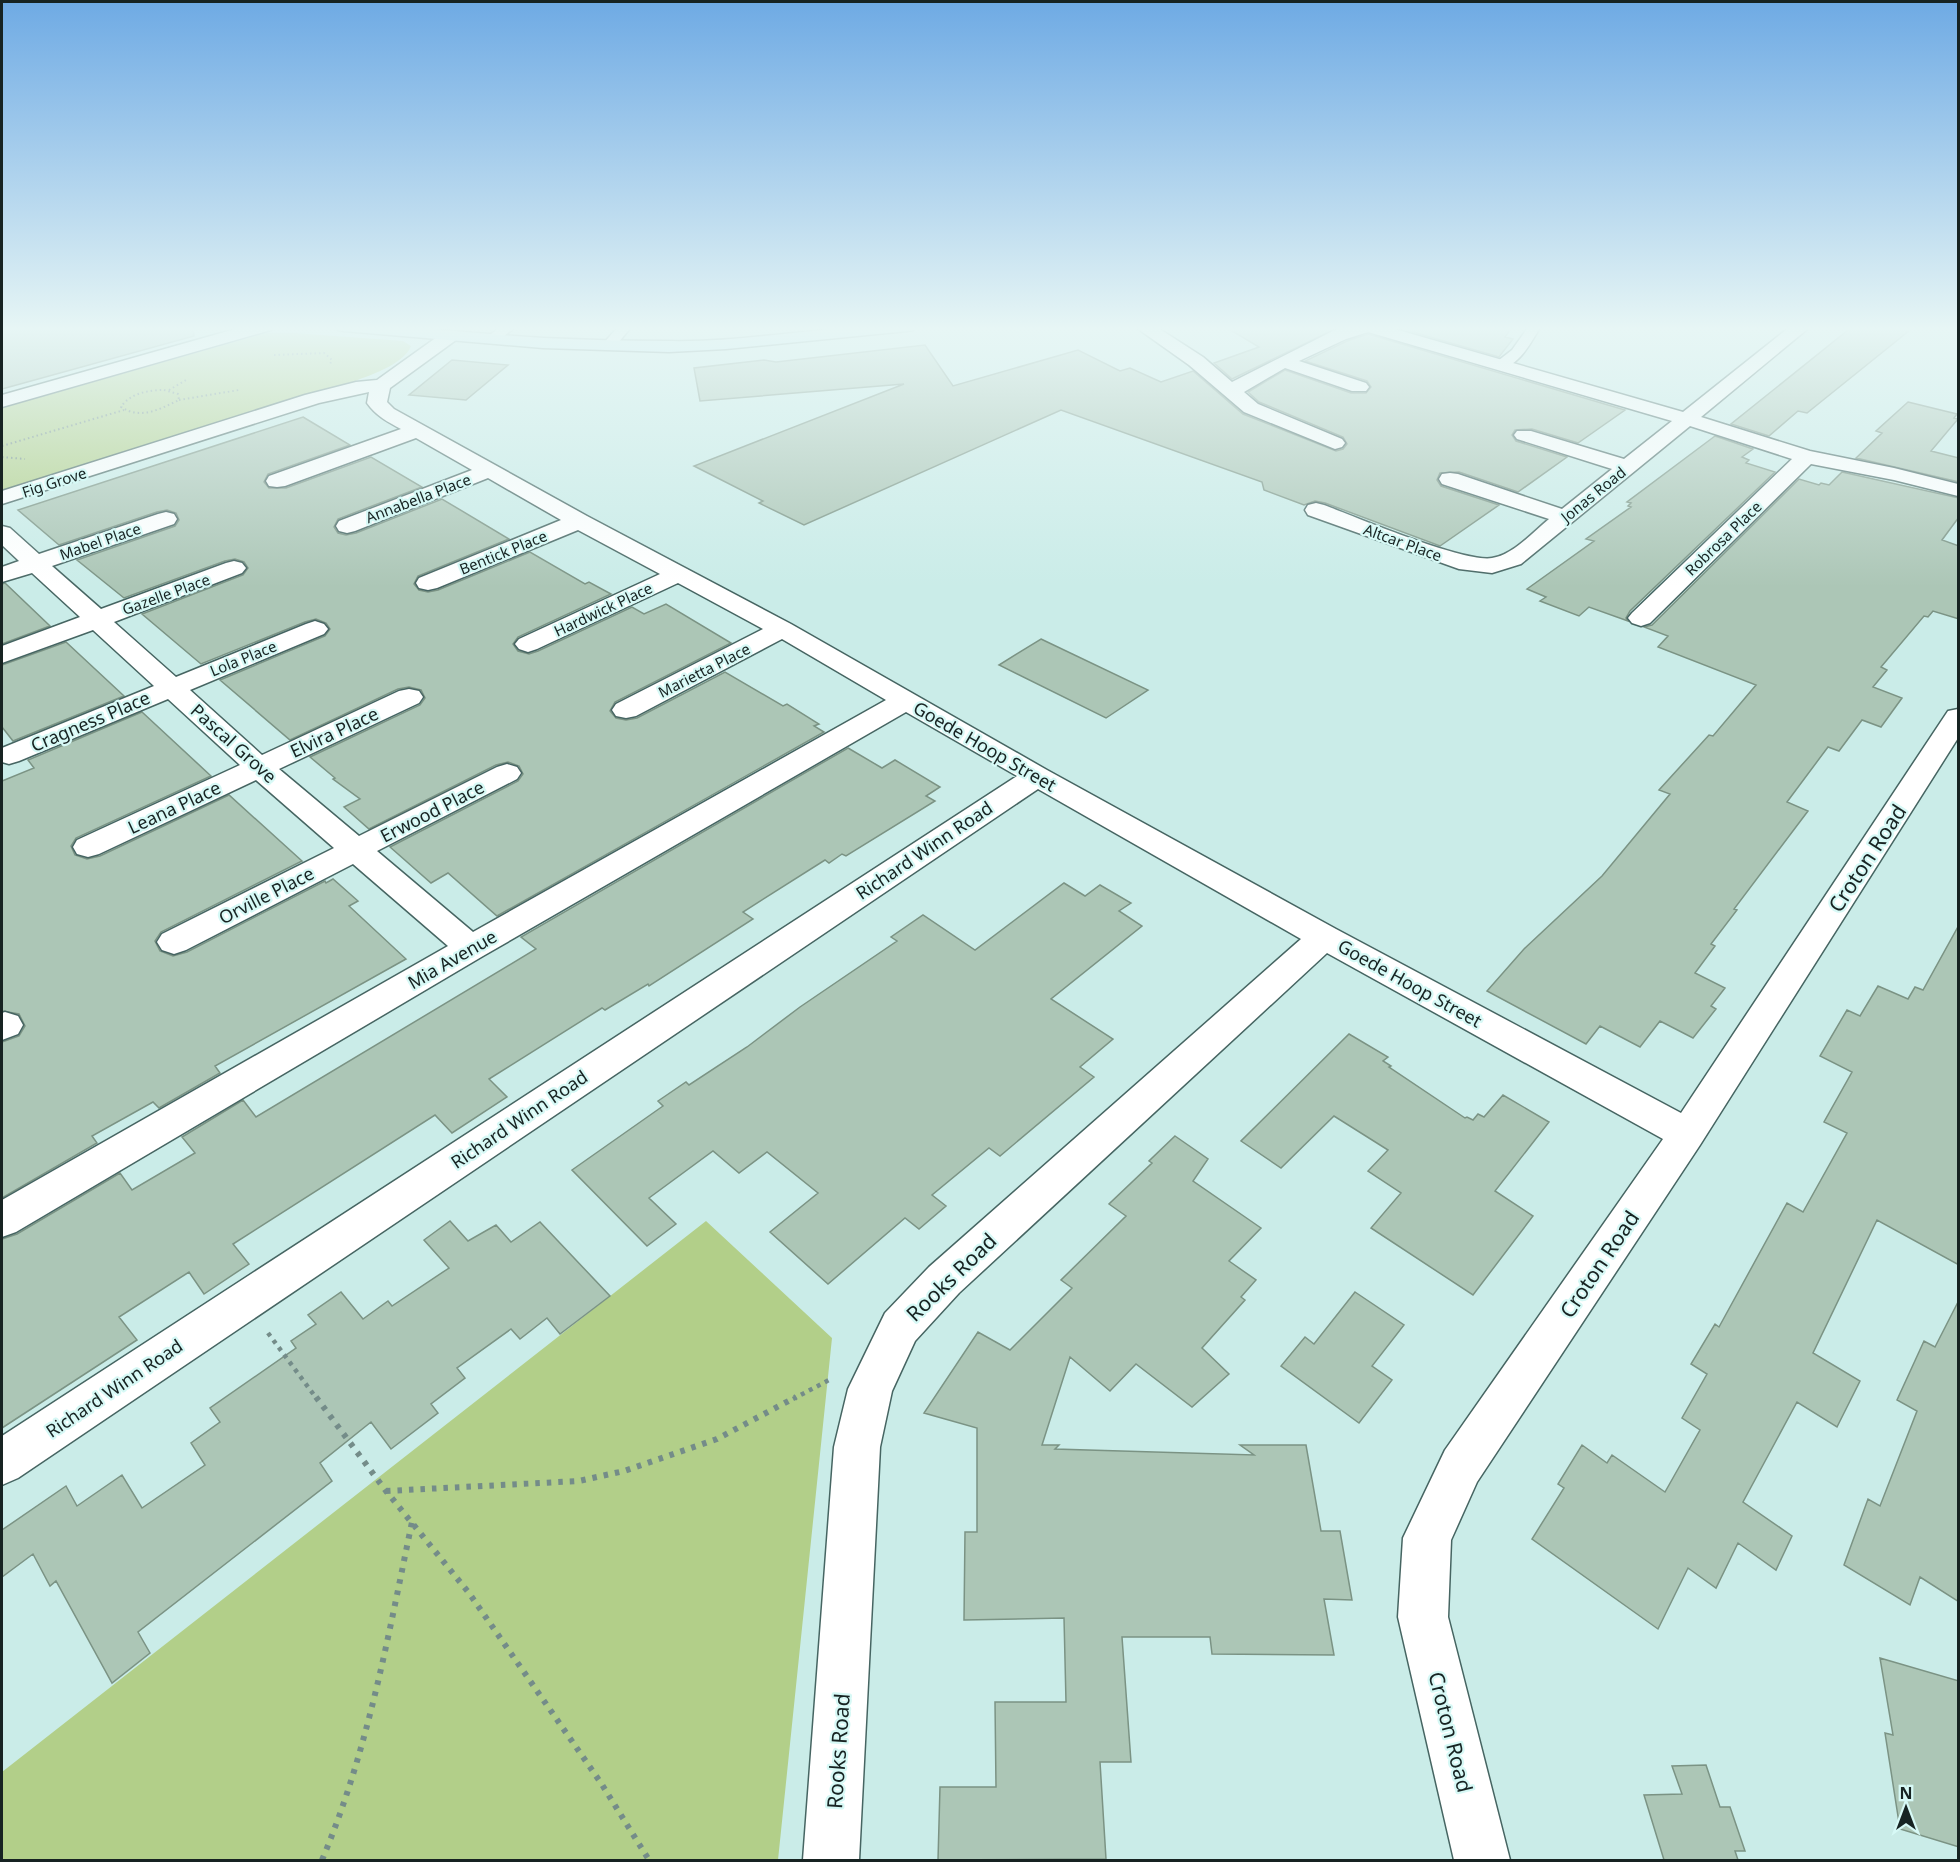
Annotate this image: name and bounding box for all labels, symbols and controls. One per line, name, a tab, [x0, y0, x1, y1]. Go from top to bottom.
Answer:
street label: Fig Grove	[19, 462, 89, 502]
street label: Jonas Road	[1555, 462, 1630, 528]
street label: Annabella Place	[362, 469, 474, 527]
street label: Robrosa Place	[1680, 496, 1766, 580]
street label: Mabel Place	[57, 518, 143, 564]
street label: Altcar Place	[1361, 519, 1445, 565]
street label: Bentick Place	[456, 525, 550, 579]
street label: Gazelle Place	[119, 569, 213, 619]
street label: Hardwick Place	[551, 577, 655, 641]
street label: Lola Place	[207, 636, 279, 680]
street label: Marietta Place	[655, 638, 753, 702]
street label: Cragness Place	[27, 685, 153, 757]
street label: Goede Hoop Street	[909, 695, 1061, 797]
street label: Pascal Grove	[186, 698, 282, 788]
street label: Elvira Place	[286, 701, 382, 763]
street label: Leana Place	[124, 775, 224, 839]
street label: Erwood Place	[376, 775, 488, 847]
street label: Richard Winn Road	[851, 795, 997, 905]
street label: Croton Road	[1822, 799, 1912, 917]
street label: Orville Place	[214, 861, 318, 929]
street label: Mia Avenue	[403, 924, 501, 994]
street label: Goede Hoop Street	[1334, 933, 1487, 1033]
street label: Richard Winn Road	[446, 1064, 592, 1174]
street label: Croton Road	[1553, 1205, 1645, 1323]
street label: Rooks Road	[900, 1227, 1002, 1327]
street label: Richard Winn Road	[41, 1333, 187, 1443]
street label: Croton Road	[1422, 1669, 1480, 1795]
street label: Rooks Road	[820, 1692, 856, 1810]
north arrow	[1876, 1778, 1936, 1838]
text: N	[1899, 1782, 1913, 1804]

